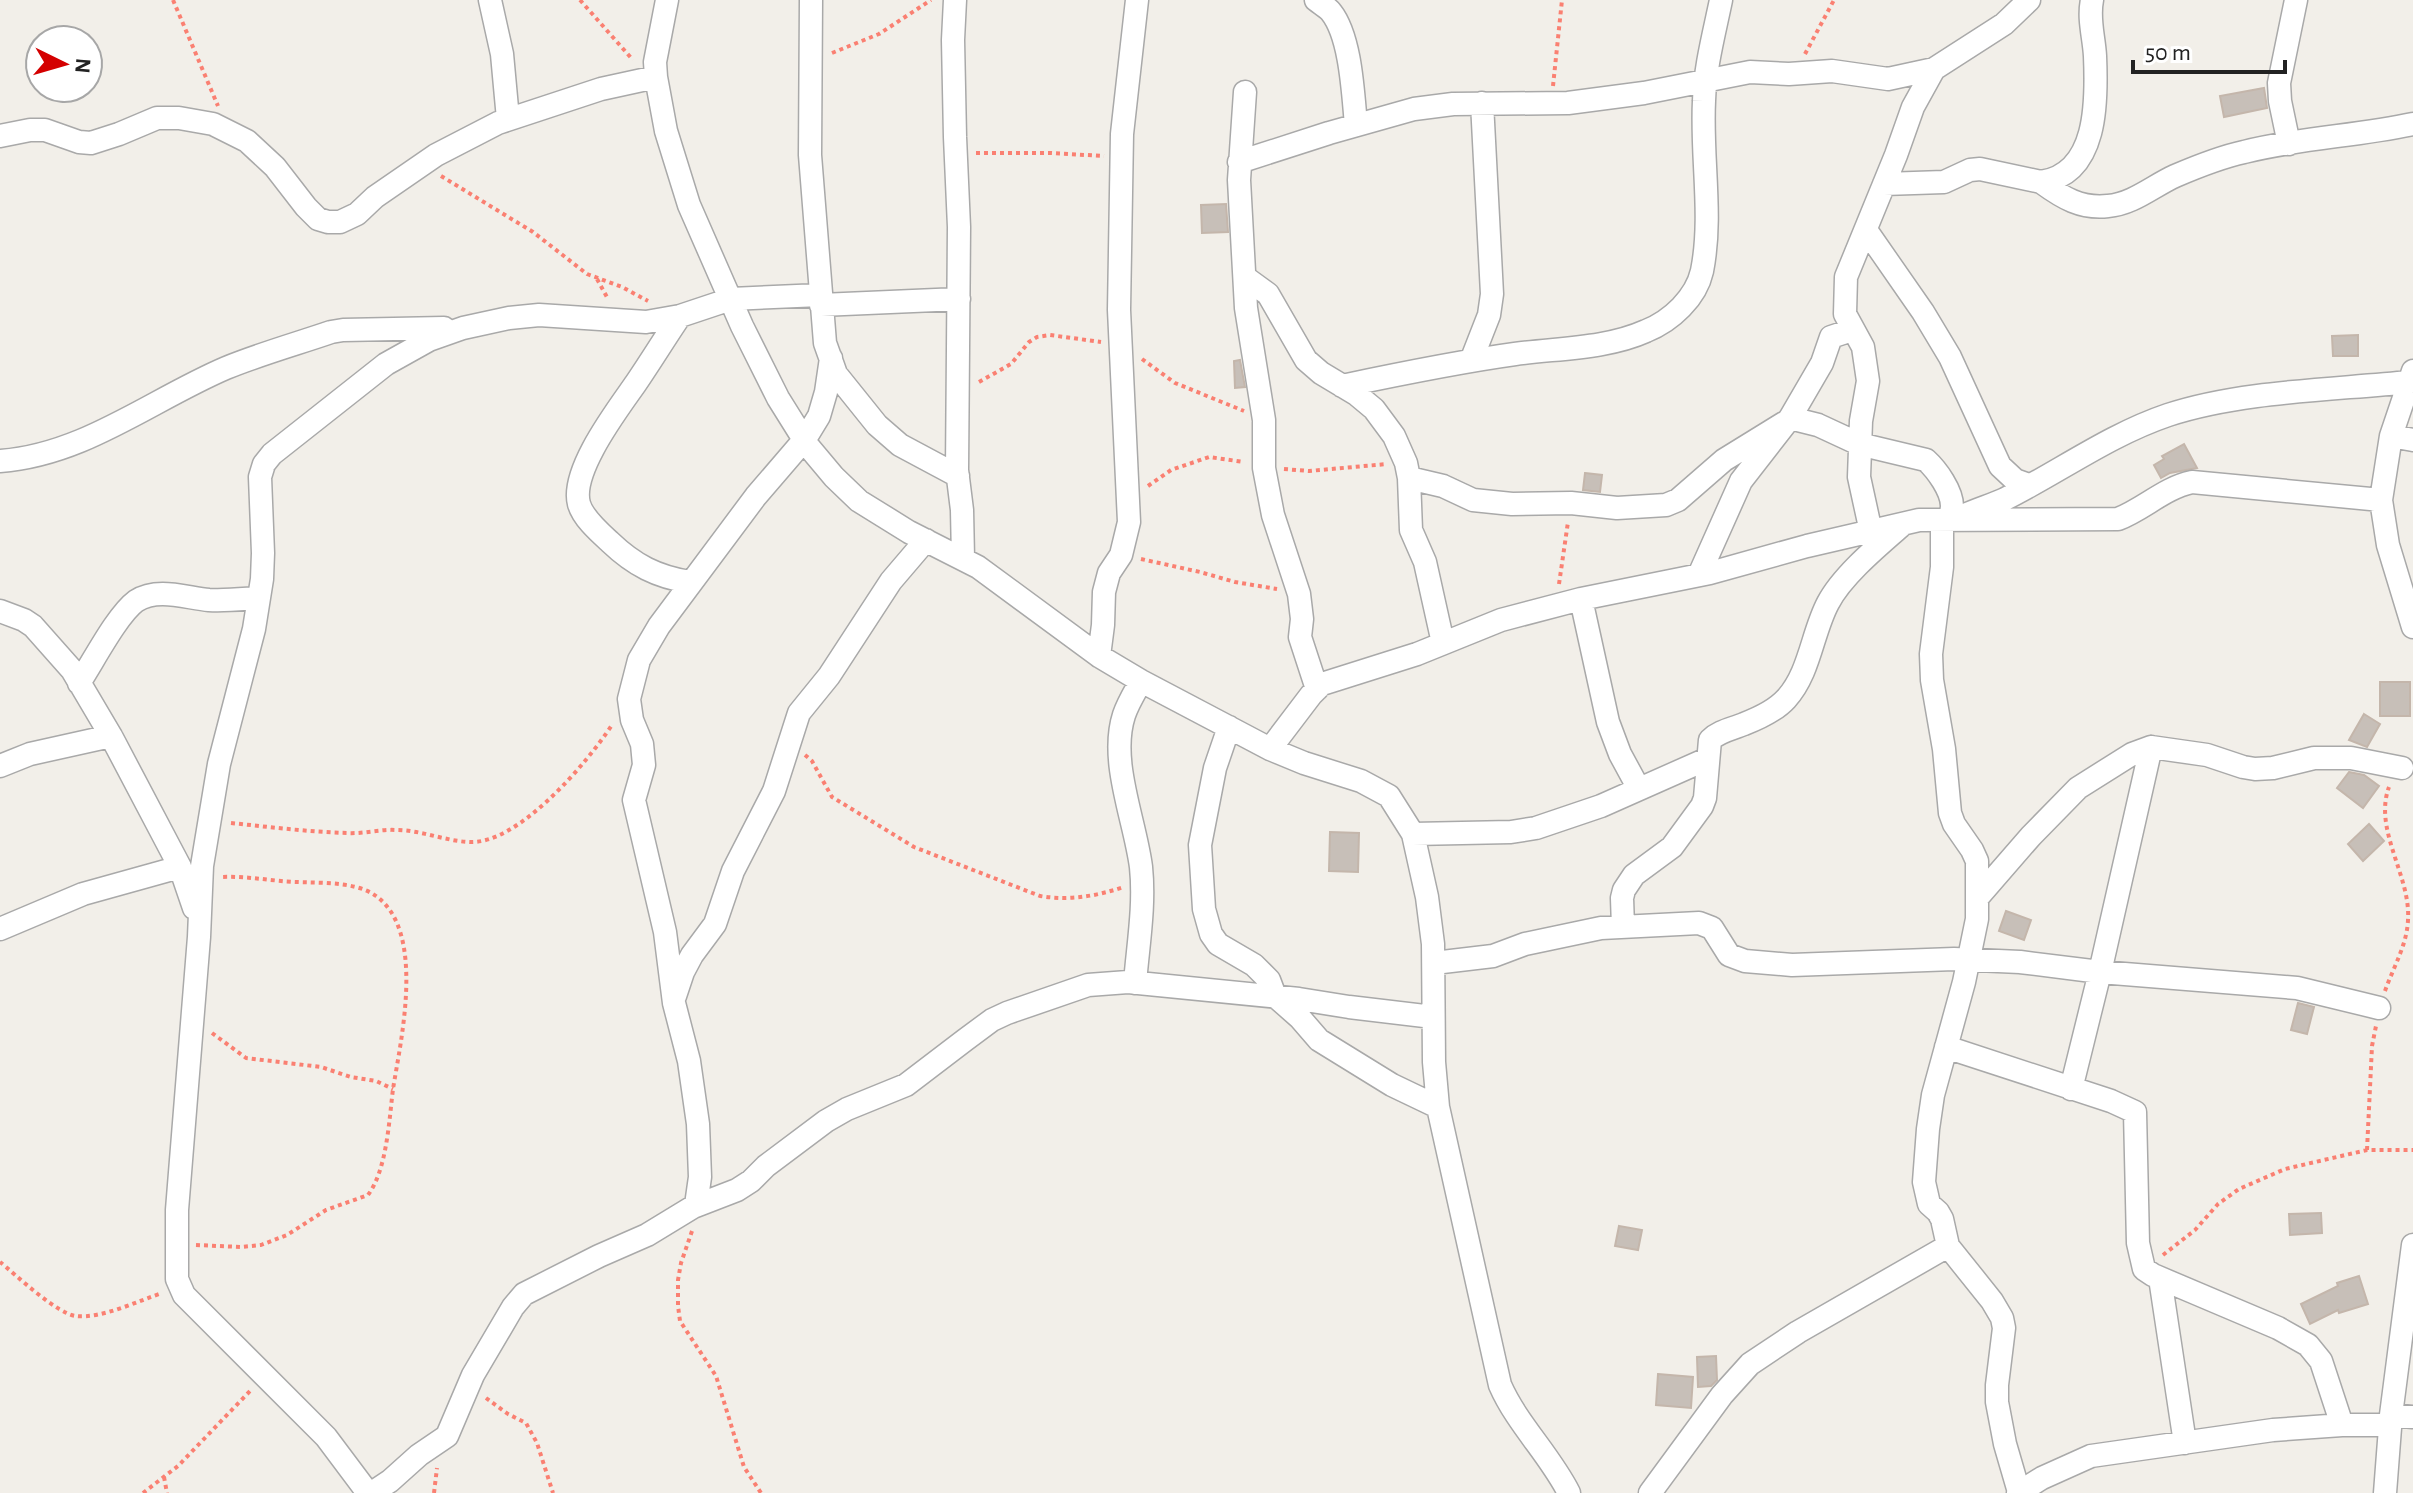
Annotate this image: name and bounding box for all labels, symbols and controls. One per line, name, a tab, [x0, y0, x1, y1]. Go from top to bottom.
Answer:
north arrow	[24, 24, 104, 104]
scale bar	[2133, 24, 2285, 74]
text: 50 m	[2145, 41, 2191, 65]
text: N	[71, 57, 95, 74]

